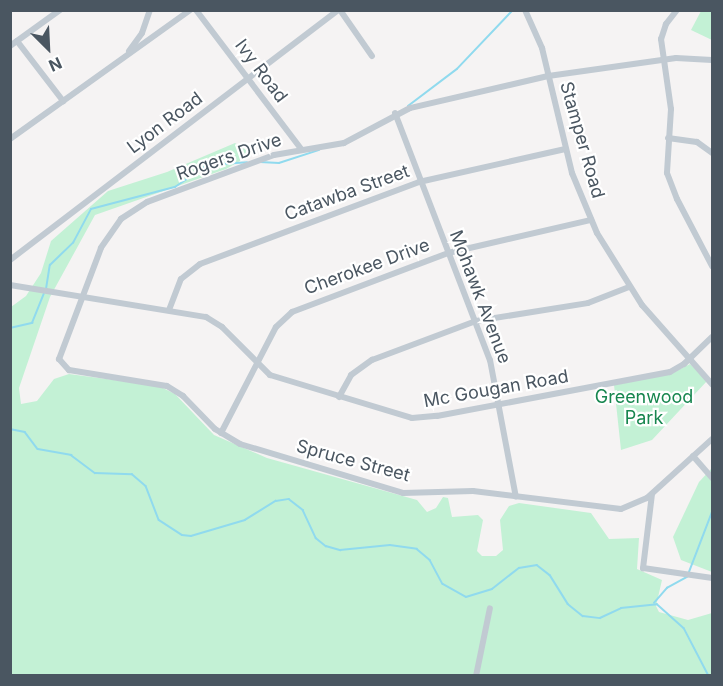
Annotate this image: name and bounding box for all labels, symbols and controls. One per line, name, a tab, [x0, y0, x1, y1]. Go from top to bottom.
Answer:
north arrow	[18, 18, 78, 78]
street label: Ivy Road	[230, 35, 292, 107]
text: N	[46, 53, 65, 76]
street label: Stamper Road	[555, 79, 609, 201]
street label: Lyon Road	[123, 88, 207, 158]
street label: Rogers Drive	[174, 129, 284, 185]
street label: Catawba Street	[282, 160, 412, 226]
street label: Mohawk Avenue	[445, 227, 515, 367]
street label: Cherokee Drive	[301, 234, 433, 300]
street label: Mc Gougan Road	[422, 366, 570, 412]
park label: Greenwood Park	[595, 387, 693, 430]
street label: Spruce Street	[294, 435, 412, 487]

